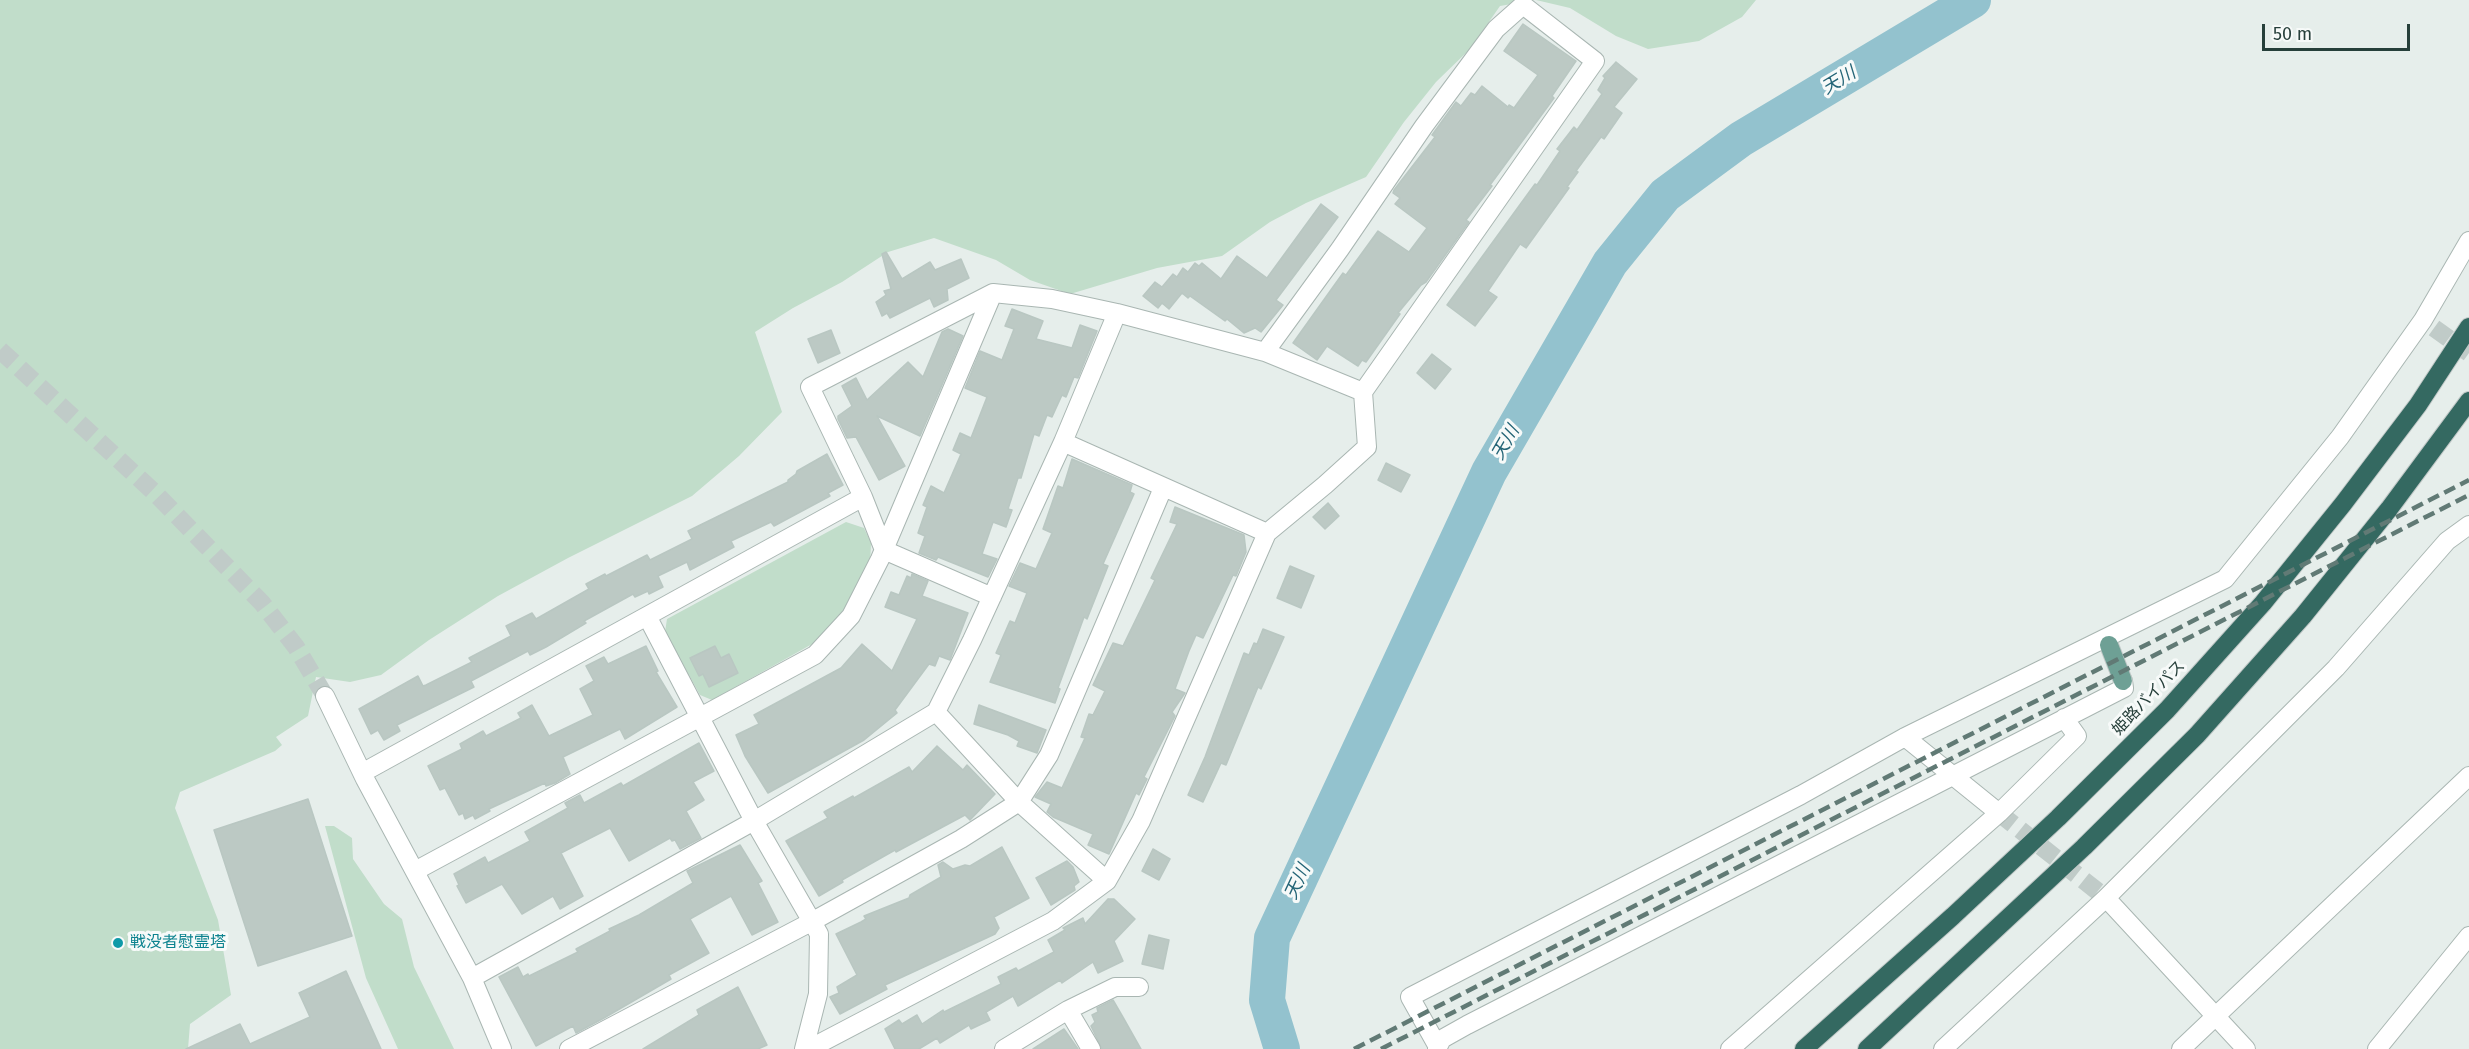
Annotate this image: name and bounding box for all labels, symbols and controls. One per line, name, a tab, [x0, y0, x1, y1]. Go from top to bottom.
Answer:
scale bar	[2265, 12, 2414, 50]
text: 50 m	[2273, 23, 2312, 45]
water label: 天川	[1818, 62, 1860, 100]
water label: 天川	[1488, 422, 1524, 464]
street label: 姫路バイパス	[2109, 657, 2189, 739]
water label: 天川	[1281, 861, 1315, 903]
place label: 戦没者慰霊塔	[130, 933, 226, 953]
marker: 戦没者慰霊塔	[111, 936, 125, 950]

